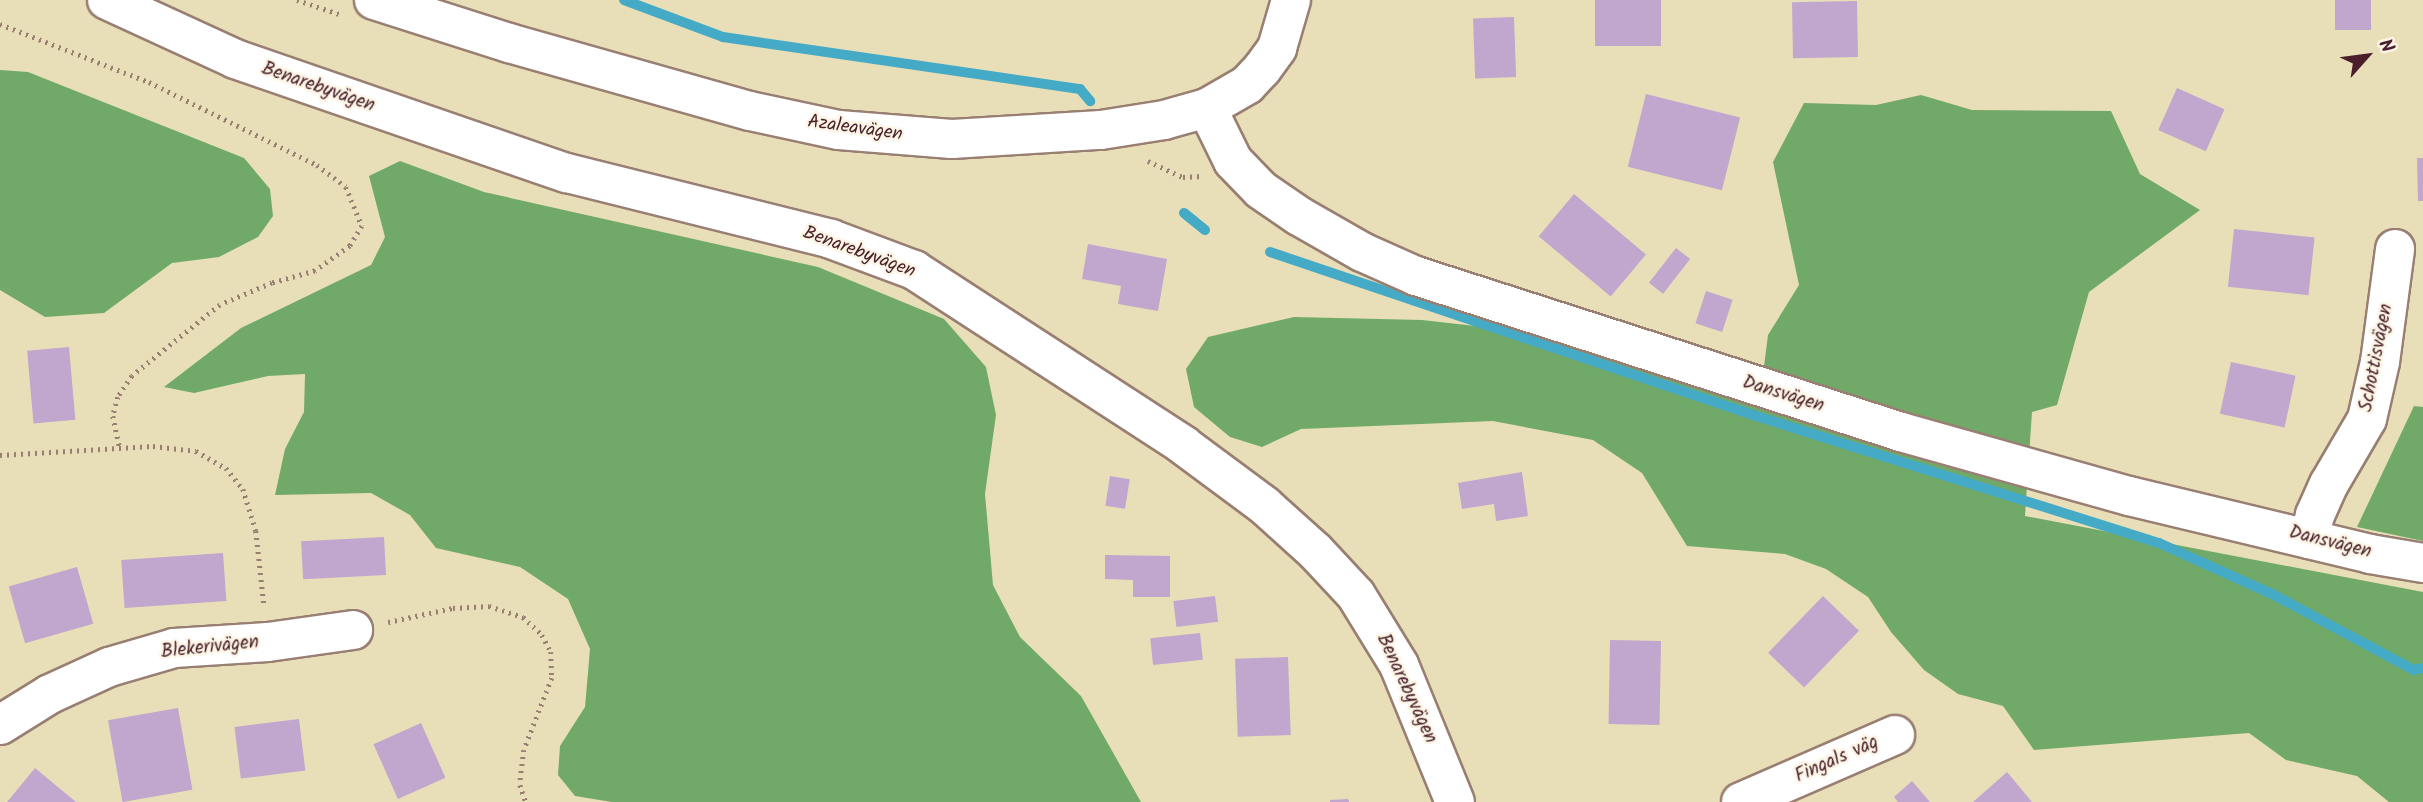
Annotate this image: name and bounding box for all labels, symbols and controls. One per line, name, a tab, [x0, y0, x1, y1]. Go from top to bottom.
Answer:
north arrow	[2332, 21, 2402, 91]
text: N	[2369, 34, 2402, 58]
street label: Benarebyvägen	[258, 58, 378, 118]
street label: Azaleavägen	[806, 111, 904, 147]
street label: Benarebyvägen	[800, 222, 918, 284]
street label: Schottisvägen	[2355, 302, 2399, 414]
street label: Dansvägen	[1739, 372, 1827, 418]
street label: Dansvägen	[2286, 522, 2374, 564]
street label: Benarebyvägen	[1371, 631, 1441, 747]
street label: Blekerivägen	[160, 632, 260, 664]
street label: Fingals väg	[1792, 732, 1882, 788]

